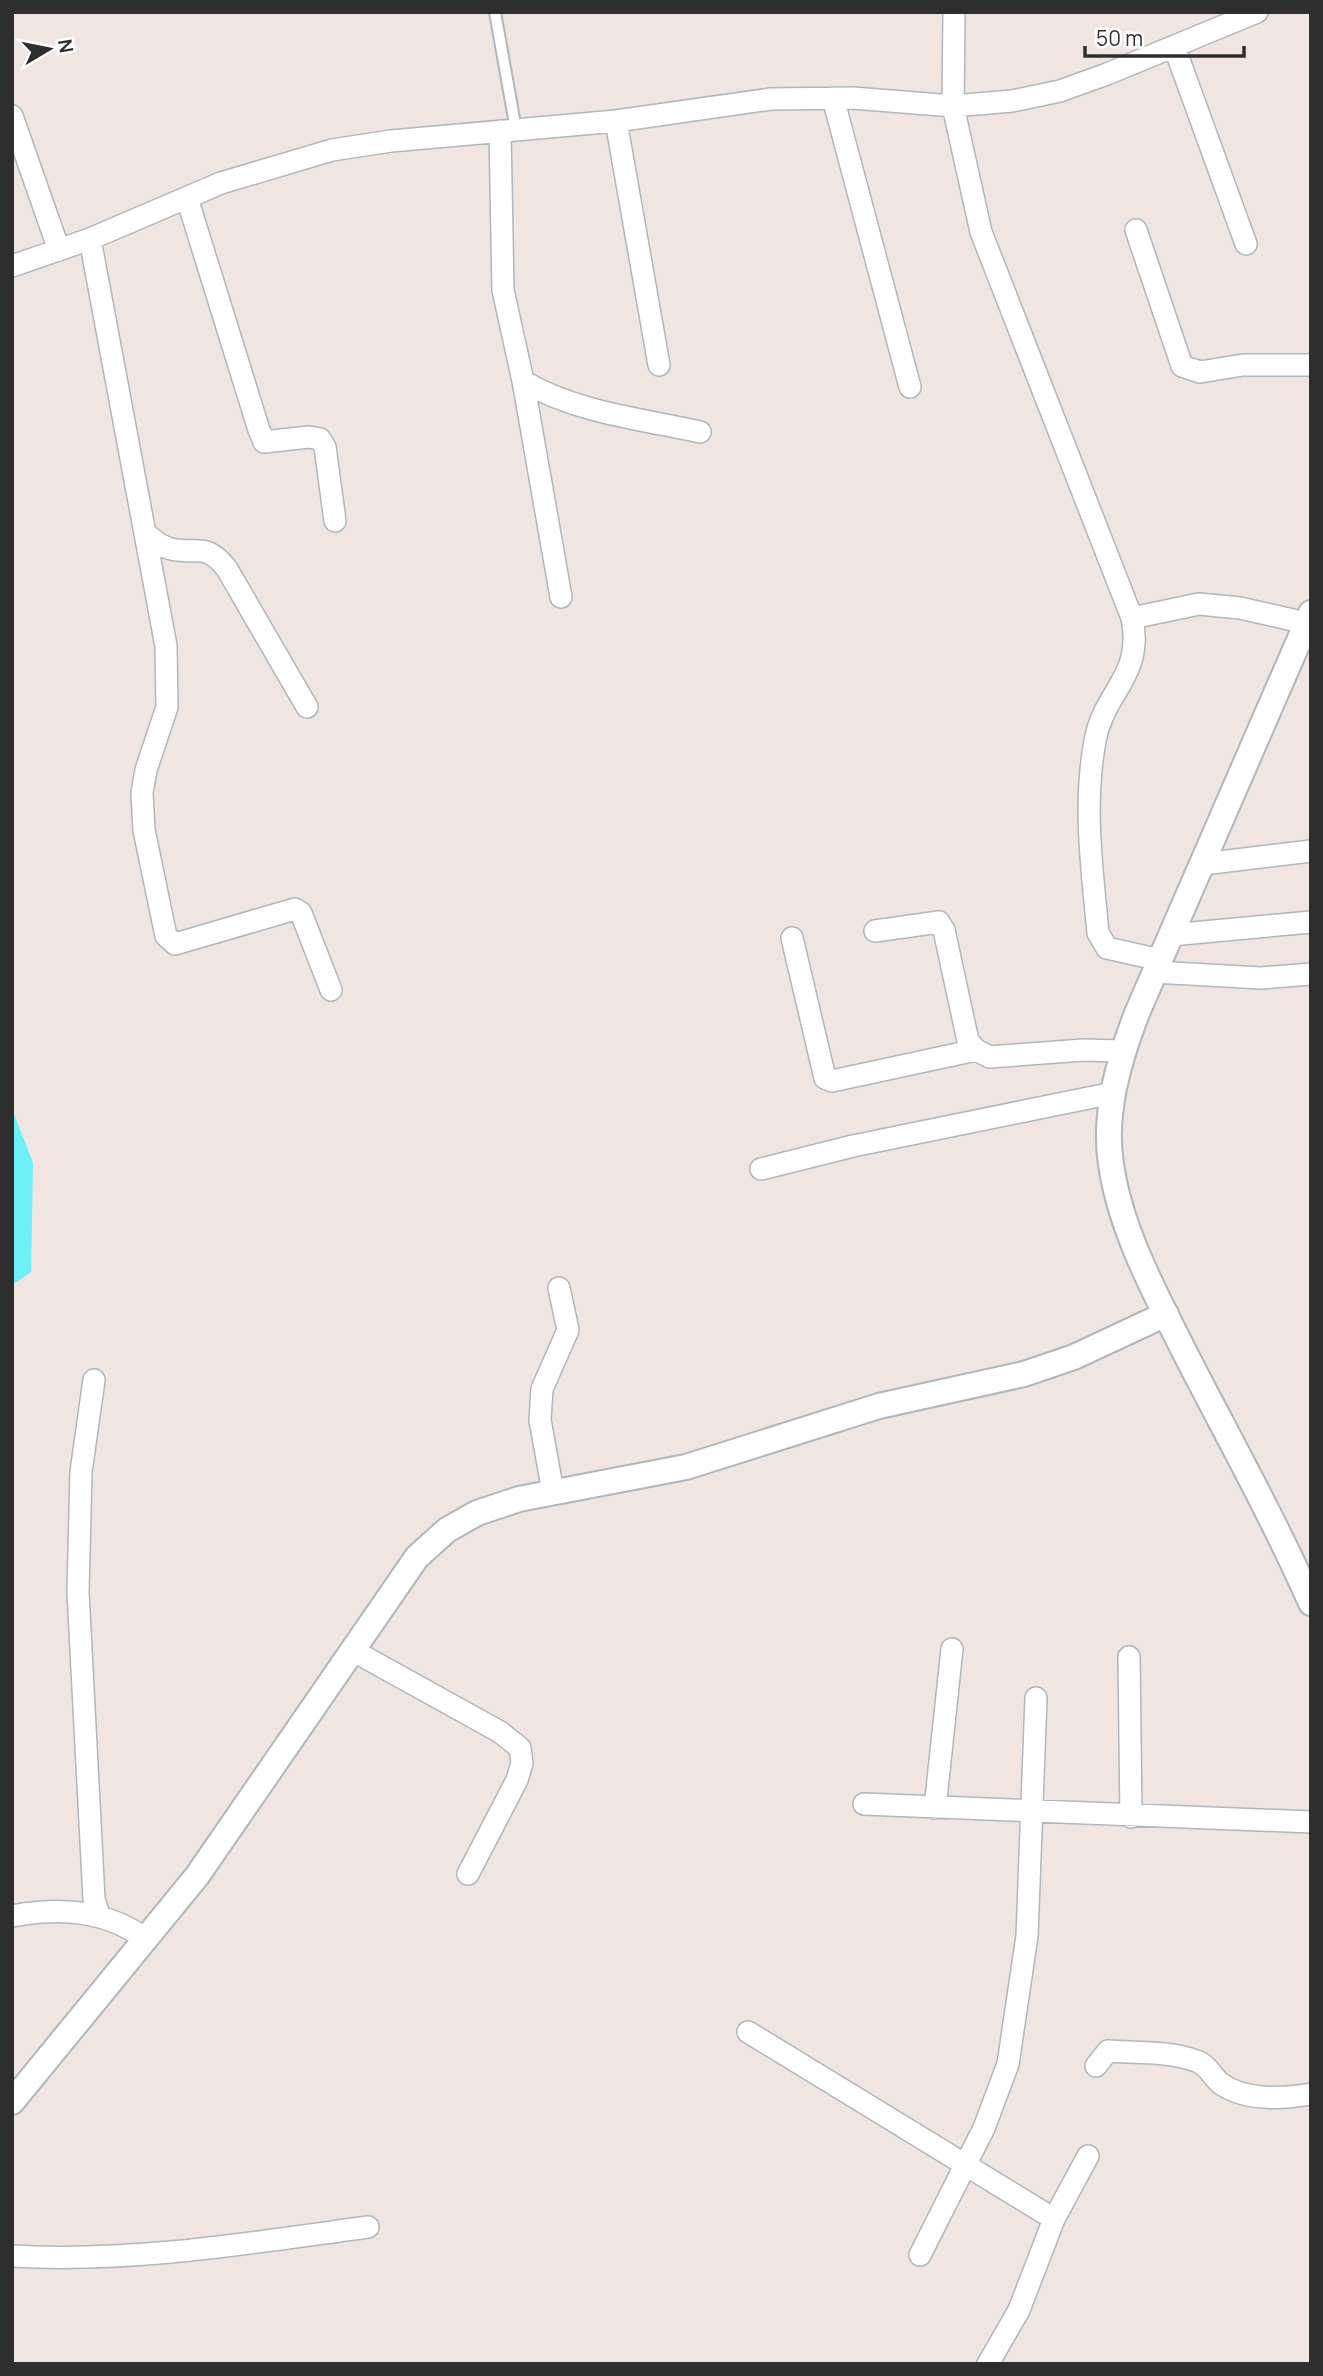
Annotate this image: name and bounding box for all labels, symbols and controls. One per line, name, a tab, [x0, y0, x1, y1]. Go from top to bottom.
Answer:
north arrow	[14, 14, 84, 84]
scale bar	[1085, 14, 1244, 58]
text: 50 m	[1096, 24, 1143, 52]
text: N	[52, 37, 80, 55]

